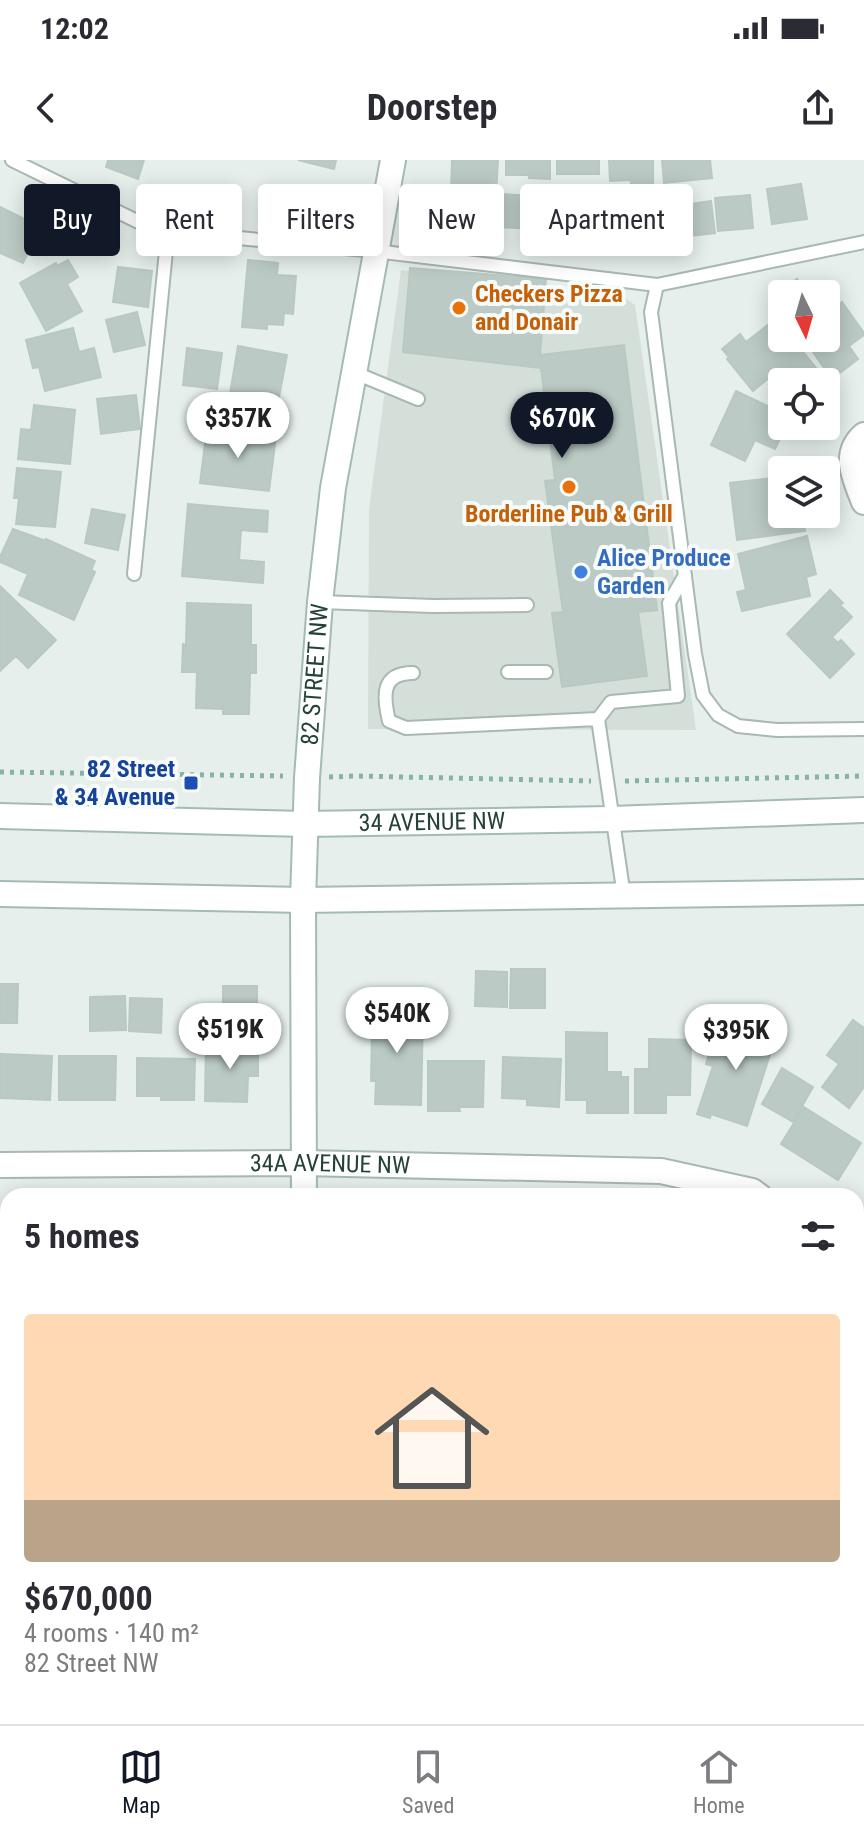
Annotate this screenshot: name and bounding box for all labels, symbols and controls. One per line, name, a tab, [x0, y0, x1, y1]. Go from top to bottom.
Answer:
text: 12:02	[40, 11, 109, 46]
icon: back	[24, 86, 68, 130]
icon: share	[796, 86, 840, 130]
text: Doorstep	[367, 87, 497, 129]
chip: Buy	[24, 184, 120, 256]
chip: Rent	[136, 184, 242, 256]
chip: Filters	[258, 184, 383, 256]
chip: New	[399, 184, 504, 256]
chip: Apartment	[520, 184, 693, 256]
place label: Checkers Pizza and Donair	[475, 280, 623, 336]
north arrow	[768, 280, 840, 352]
map controls	[768, 280, 840, 528]
marker: Checkers Pizza and Donair	[450, 299, 468, 317]
button: locate	[768, 368, 840, 440]
pin: $357K	[182, 392, 294, 460]
pin: $670K	[506, 392, 618, 460]
text: $357K	[205, 403, 271, 433]
text: $670K	[529, 403, 595, 433]
button: layers	[768, 456, 840, 528]
marker: Borderline Pub & Grill	[560, 478, 578, 496]
place label: Borderline Pub & Grill	[465, 500, 673, 528]
place label: Alice Produce Garden	[597, 544, 731, 600]
marker: Alice Produce Garden	[572, 563, 590, 581]
street label: 82 STREET NW	[295, 603, 334, 746]
place label: 82 Street & 34 Avenue	[55, 755, 175, 811]
marker: 82 Street & 34 Avenue	[182, 774, 200, 792]
street label: 34 AVENUE NW	[358, 807, 505, 837]
pin: $540K	[341, 987, 453, 1055]
text: $540K	[364, 998, 430, 1028]
pin: $519K	[174, 1003, 286, 1071]
pin: $395K	[680, 1004, 792, 1072]
text: $519K	[197, 1014, 263, 1044]
text: $395K	[703, 1015, 769, 1045]
street label: 34A AVENUE NW	[250, 1149, 410, 1179]
icon: filters	[796, 1214, 840, 1258]
text: 5 homes	[24, 1216, 140, 1256]
icon: home	[360, 1366, 504, 1510]
text: $670,000	[24, 1578, 153, 1618]
text: 4 rooms · 140 m²	[24, 1618, 199, 1648]
text: 82 Street NW	[24, 1648, 158, 1678]
tab: Map	[119, 1745, 163, 1818]
tab: Saved	[402, 1745, 454, 1818]
tab: Home	[693, 1745, 745, 1818]

